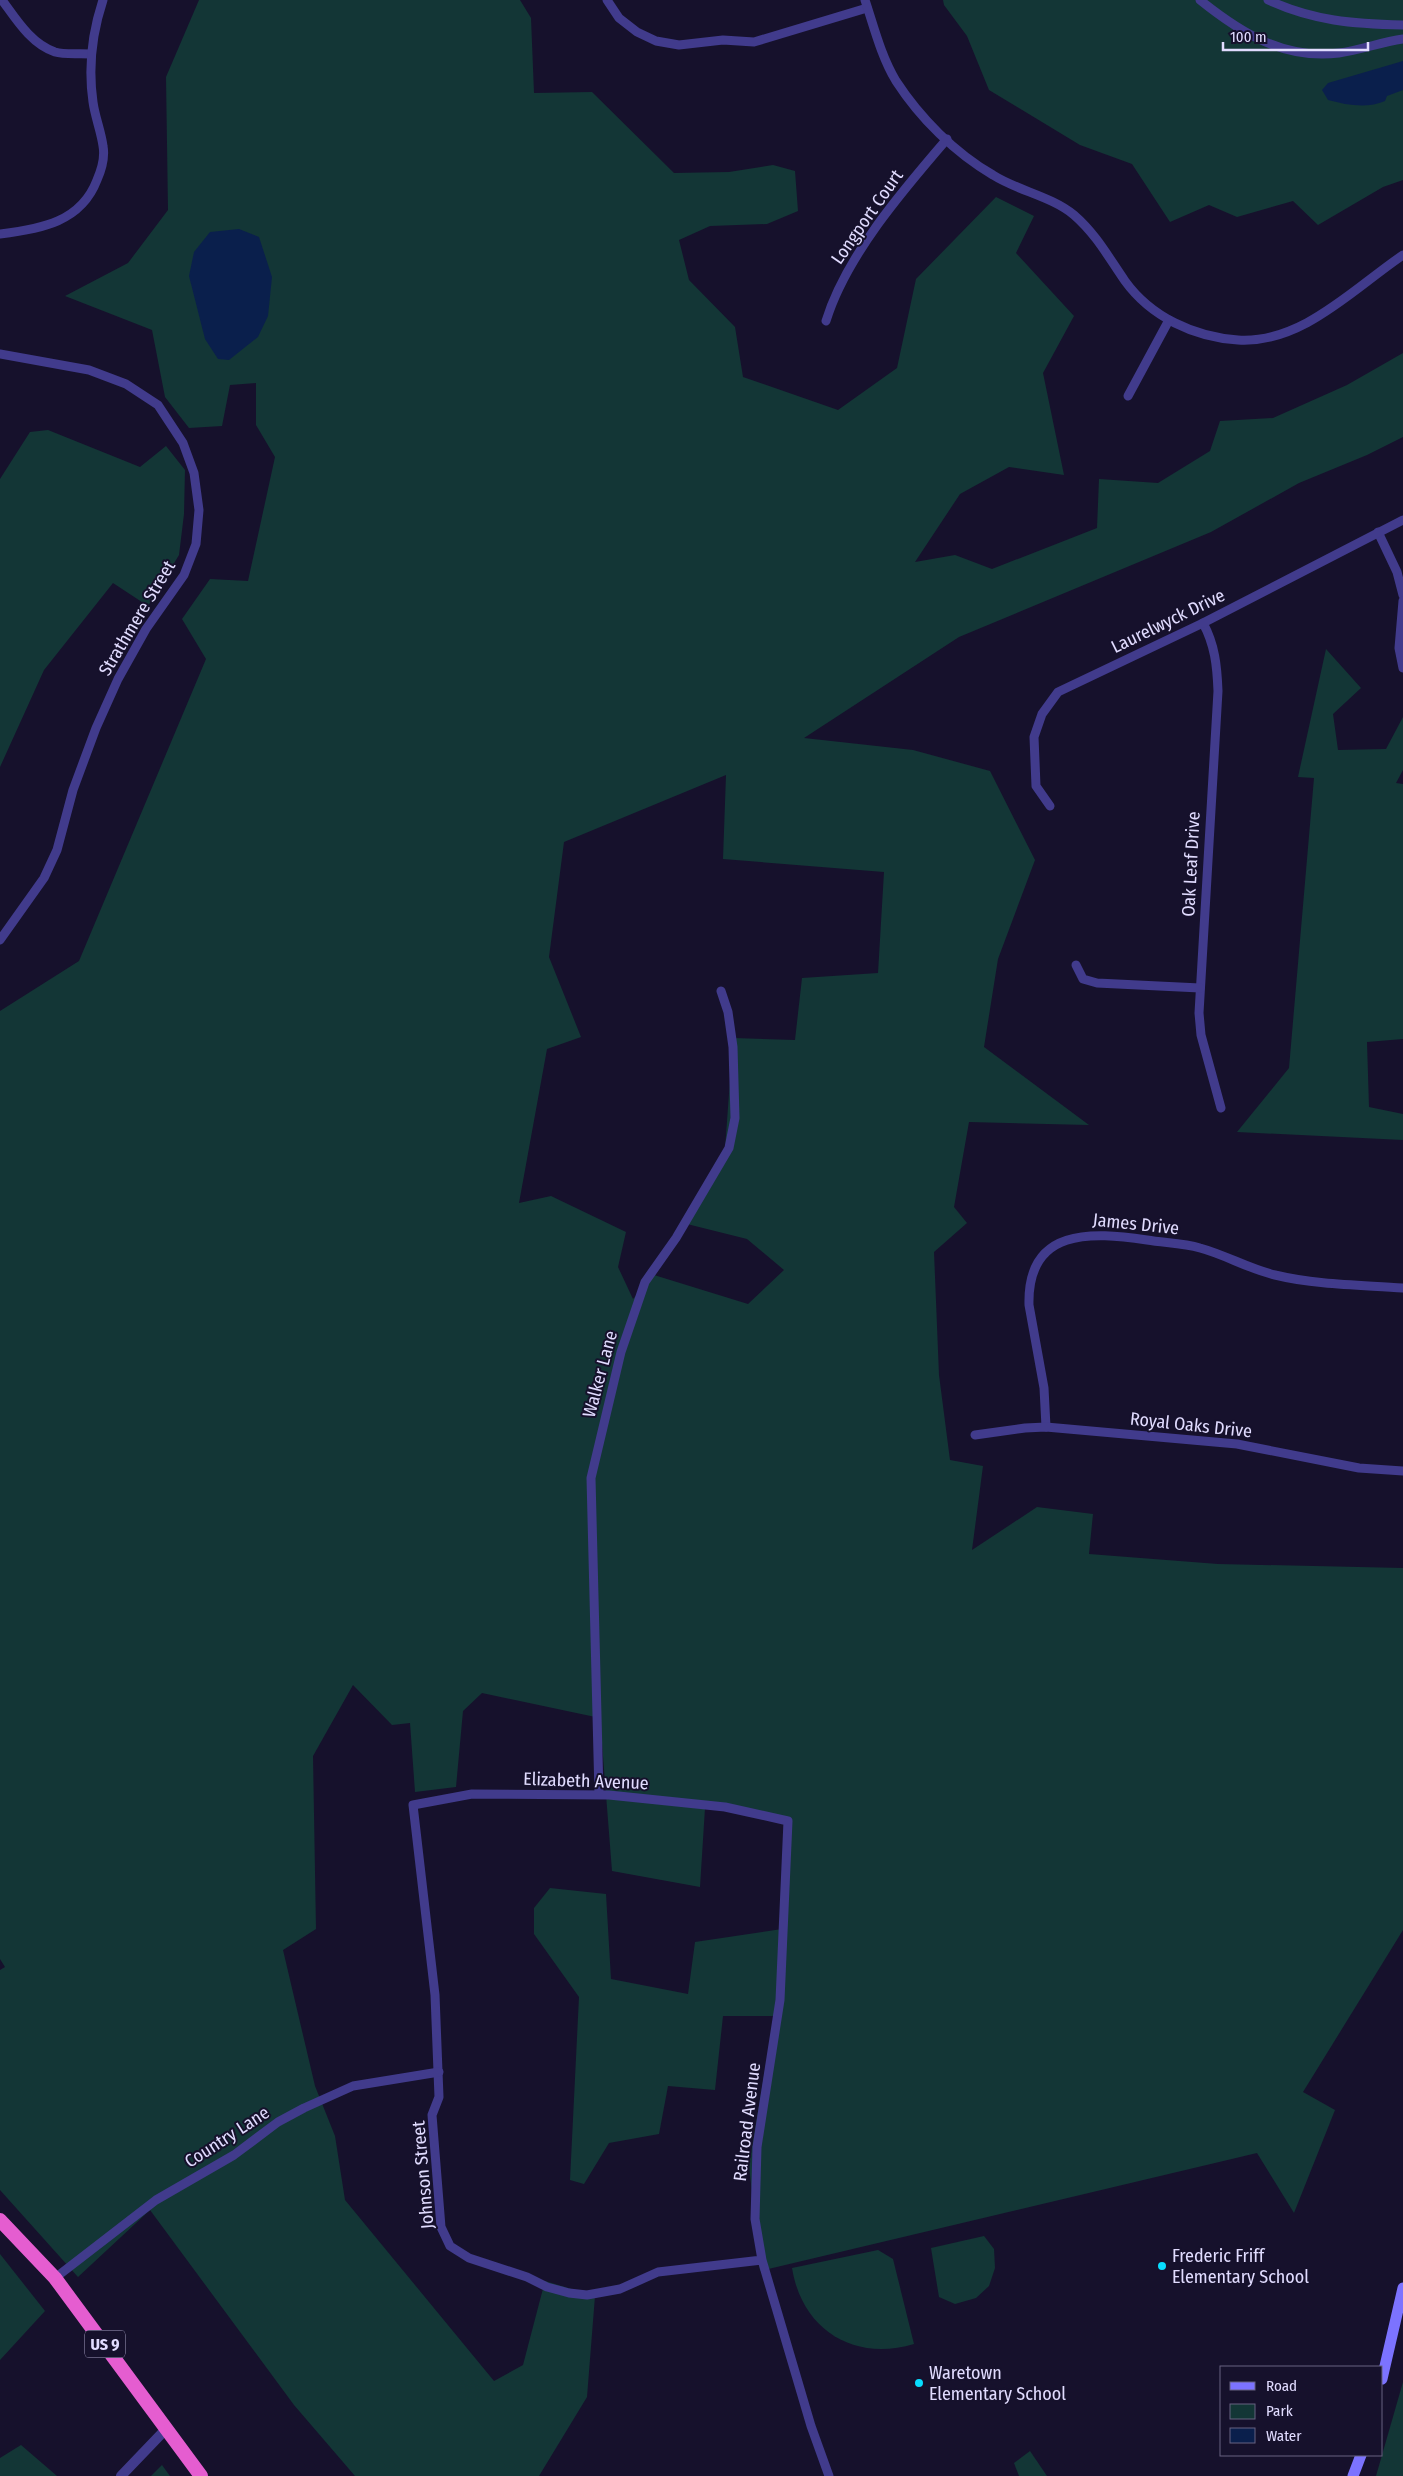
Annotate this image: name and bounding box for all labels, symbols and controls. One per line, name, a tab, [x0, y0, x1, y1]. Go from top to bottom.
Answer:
scale bar	[1223, 20, 1368, 52]
text: 100 m	[1230, 28, 1267, 46]
street label: Longport Court	[826, 165, 908, 268]
street label: Strathmere Street	[94, 556, 180, 680]
street label: Laurelwyck Drive	[1108, 584, 1228, 658]
street label: Oak Leaf Drive	[1177, 811, 1205, 917]
street label: James Drive	[1092, 1209, 1180, 1239]
street label: Walker Lane	[578, 1328, 622, 1420]
street label: Royal Oaks Drive	[1129, 1408, 1253, 1442]
street label: Elizabeth Avenue	[523, 1768, 649, 1794]
street label: Railroad Avenue	[729, 2061, 765, 2183]
street label: Country Lane	[180, 2101, 274, 2173]
street label: Johnson Street	[407, 2120, 439, 2230]
place label: Frederic Friff Elementary School	[1172, 2245, 1309, 2288]
marker: Frederic Friff Elementary School	[1156, 2260, 1168, 2272]
road number: US 9	[85, 2330, 125, 2358]
place label: Waretown Elementary School	[929, 2362, 1066, 2405]
legend	[1220, 2366, 1383, 2456]
marker: Waretown Elementary School	[913, 2377, 925, 2389]
text: Road	[1266, 2377, 1297, 2395]
text: Park	[1266, 2402, 1293, 2420]
text: Water	[1266, 2427, 1302, 2445]

